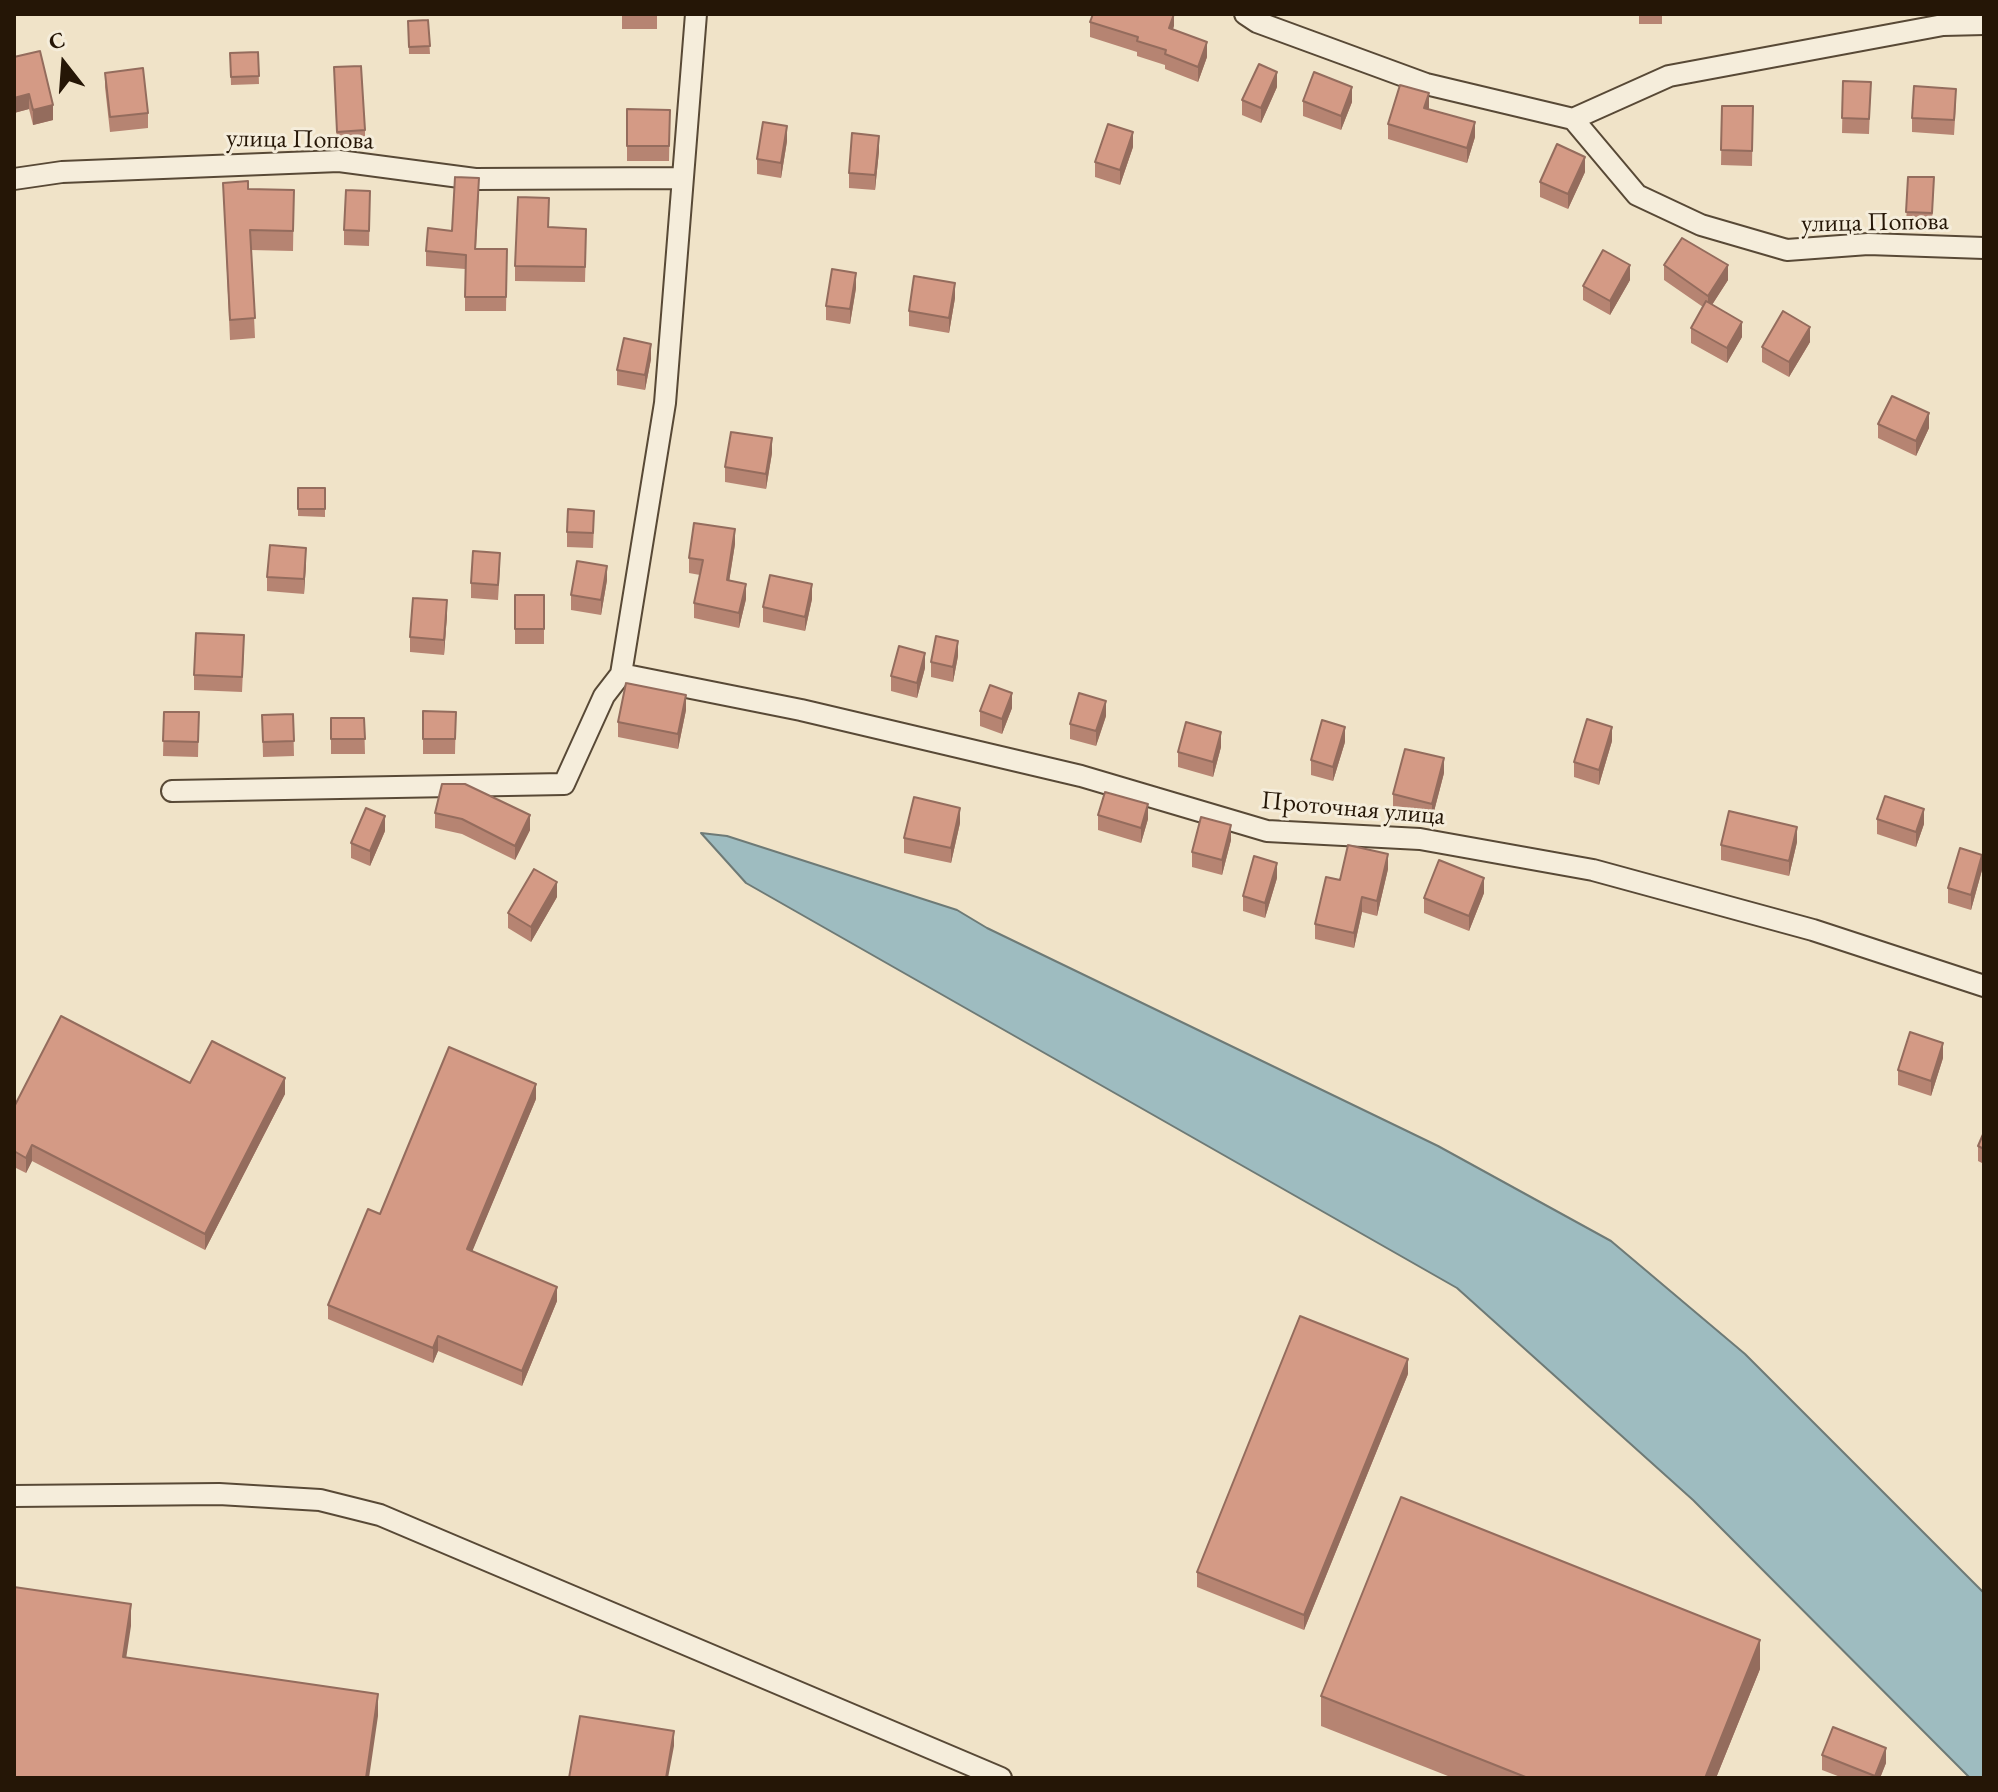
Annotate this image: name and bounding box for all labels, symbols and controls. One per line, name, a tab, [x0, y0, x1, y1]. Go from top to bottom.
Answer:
north arrow	[24, 24, 104, 104]
text: С	[45, 24, 69, 57]
street label: улица Попова	[226, 123, 374, 157]
street label: улица Попова	[1801, 206, 1949, 240]
street label: Проточная улица	[1260, 785, 1446, 833]

